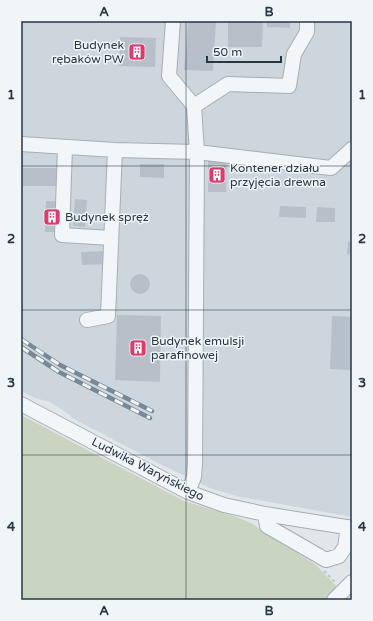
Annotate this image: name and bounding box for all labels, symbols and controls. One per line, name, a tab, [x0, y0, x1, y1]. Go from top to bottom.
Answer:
text: A	[99, 4, 109, 20]
text: B	[264, 4, 274, 20]
place label: Budynek rębaków PW	[52, 38, 124, 66]
scale bar	[207, 38, 281, 64]
building icon: Budynek rębaków PW	[127, 42, 147, 62]
text: 50 m	[213, 45, 242, 59]
text: 1	[7, 87, 15, 103]
text: 1	[358, 87, 366, 103]
place label: Kontener działu przyjęcia drewna	[230, 161, 326, 189]
building icon: Kontener działu przyjęcia drewna	[207, 165, 227, 185]
building icon: Budynek spręż	[42, 207, 62, 227]
place label: Budynek spręż	[65, 210, 149, 224]
text: 2	[7, 231, 15, 247]
text: 2	[358, 231, 366, 247]
place label: Budynek emulsji parafinowej	[151, 334, 244, 362]
building icon: Budynek emulsji parafinowej	[128, 338, 148, 358]
text: 3	[7, 375, 15, 391]
text: 3	[358, 375, 366, 391]
street label: Ludwika Waryńskiego	[89, 435, 207, 503]
text: 4	[7, 519, 16, 535]
text: 4	[358, 519, 367, 535]
text: A	[99, 603, 109, 619]
text: B	[264, 603, 274, 619]

